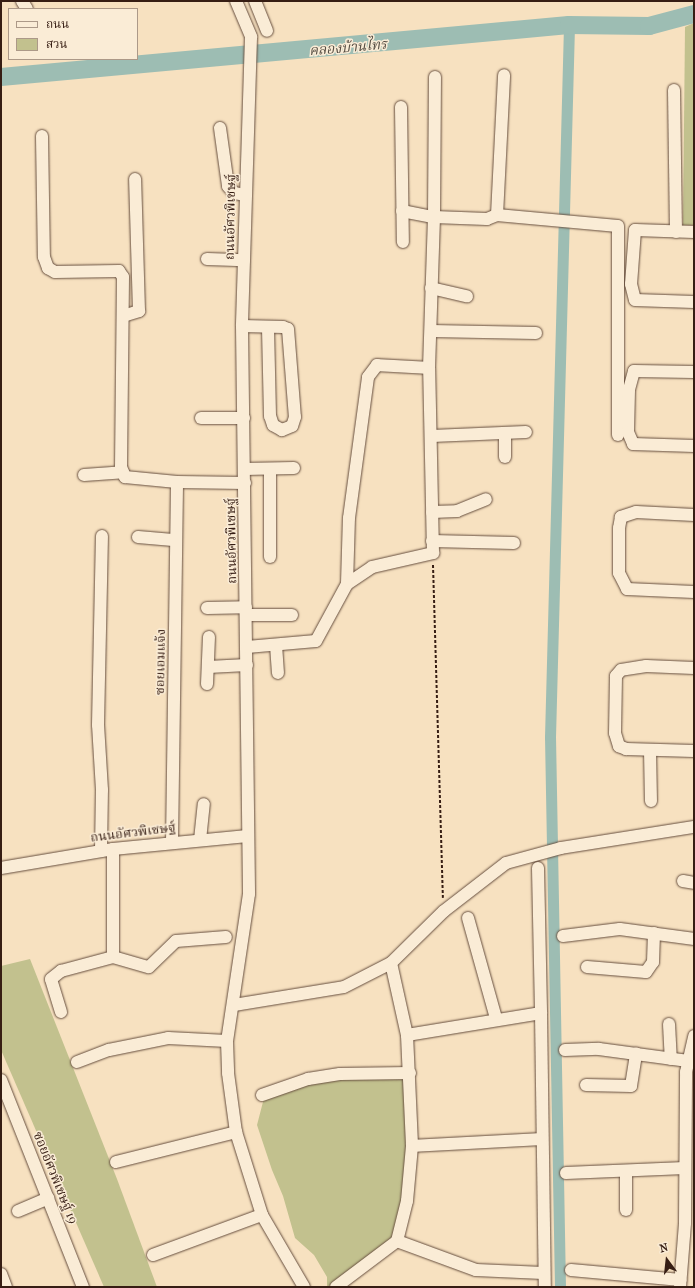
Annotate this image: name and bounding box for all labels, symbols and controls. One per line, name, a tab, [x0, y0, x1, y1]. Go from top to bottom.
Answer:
legend	[8, 8, 138, 60]
text: ถนน	[46, 17, 69, 31]
water label: คลองบ้านไทร	[308, 36, 388, 60]
text: สวน	[46, 37, 67, 51]
street label: ถนนอัศวพิเชษฐ์	[222, 174, 240, 260]
street label: ถนนอัศวพิเชษฐ์	[223, 498, 241, 584]
street label: ซอยเอมแจ้ง	[153, 629, 169, 695]
street label: ถนนอัศวพิเชษฐ์	[90, 820, 176, 846]
street label: ซอยอัศวพิเชษฐ์ 19	[29, 1130, 81, 1226]
north arrow	[647, 1240, 687, 1280]
text: N	[658, 1241, 669, 1255]

